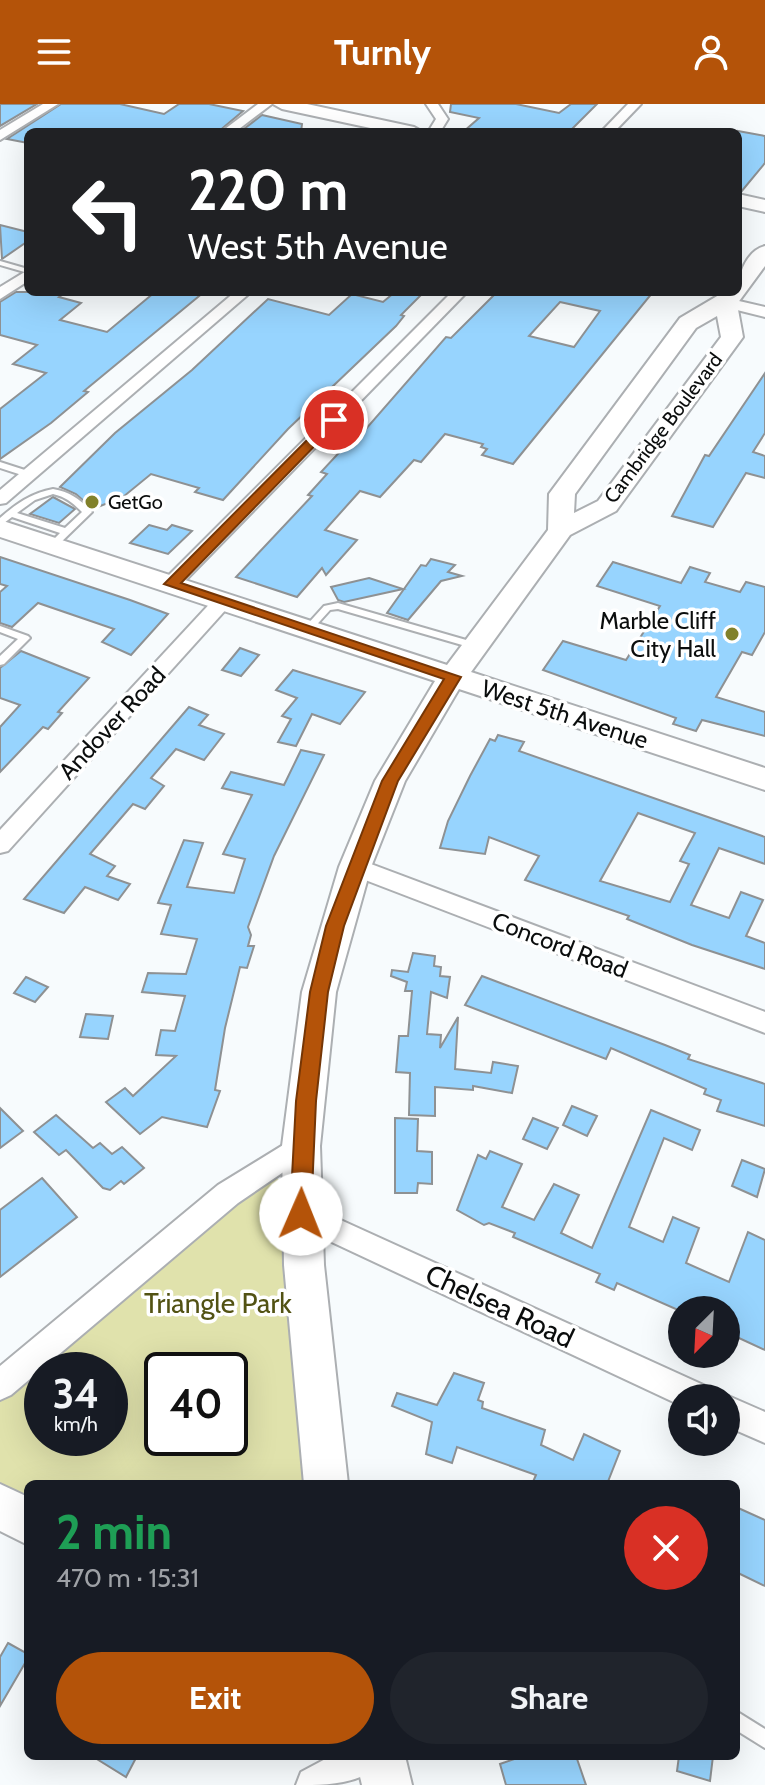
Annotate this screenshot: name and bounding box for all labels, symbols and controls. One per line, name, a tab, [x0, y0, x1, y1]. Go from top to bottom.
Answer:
icon: menu	[32, 30, 76, 74]
text: Turnly	[334, 30, 431, 74]
icon: person	[689, 30, 733, 74]
text: 220 m	[188, 156, 348, 224]
icon: left	[56, 160, 160, 264]
text: West 5th Avenue	[188, 224, 448, 268]
street label: Cambridge Boulevard	[599, 348, 727, 508]
pin	[300, 386, 368, 454]
icon: arrive	[312, 398, 356, 442]
place label: GetGo	[108, 490, 163, 514]
marker: GetGo	[83, 493, 101, 511]
place label: Marble Cliff City Hall	[600, 606, 716, 663]
marker: Marble Cliff City Hall	[723, 625, 741, 643]
street label: Andover Road	[52, 661, 172, 785]
street label: West 5th Avenue	[478, 673, 652, 755]
street label: Concord Road	[488, 906, 632, 984]
position arrow	[259, 1172, 343, 1256]
street label: Chelsea Road	[420, 1257, 580, 1355]
park label: Triangle Park	[144, 1286, 292, 1320]
north arrow	[668, 1296, 740, 1368]
map controls	[668, 1296, 740, 1456]
speed limit sign: 40	[144, 1352, 248, 1456]
text: 34	[53, 1369, 99, 1418]
button: sound	[668, 1384, 740, 1456]
text: km/h	[54, 1412, 98, 1436]
text: 2 min	[56, 1503, 172, 1561]
button: close	[624, 1506, 708, 1590]
text: 470 m · 15:31	[56, 1562, 199, 1594]
button: Exit	[56, 1652, 374, 1744]
button: Share	[390, 1652, 708, 1744]

